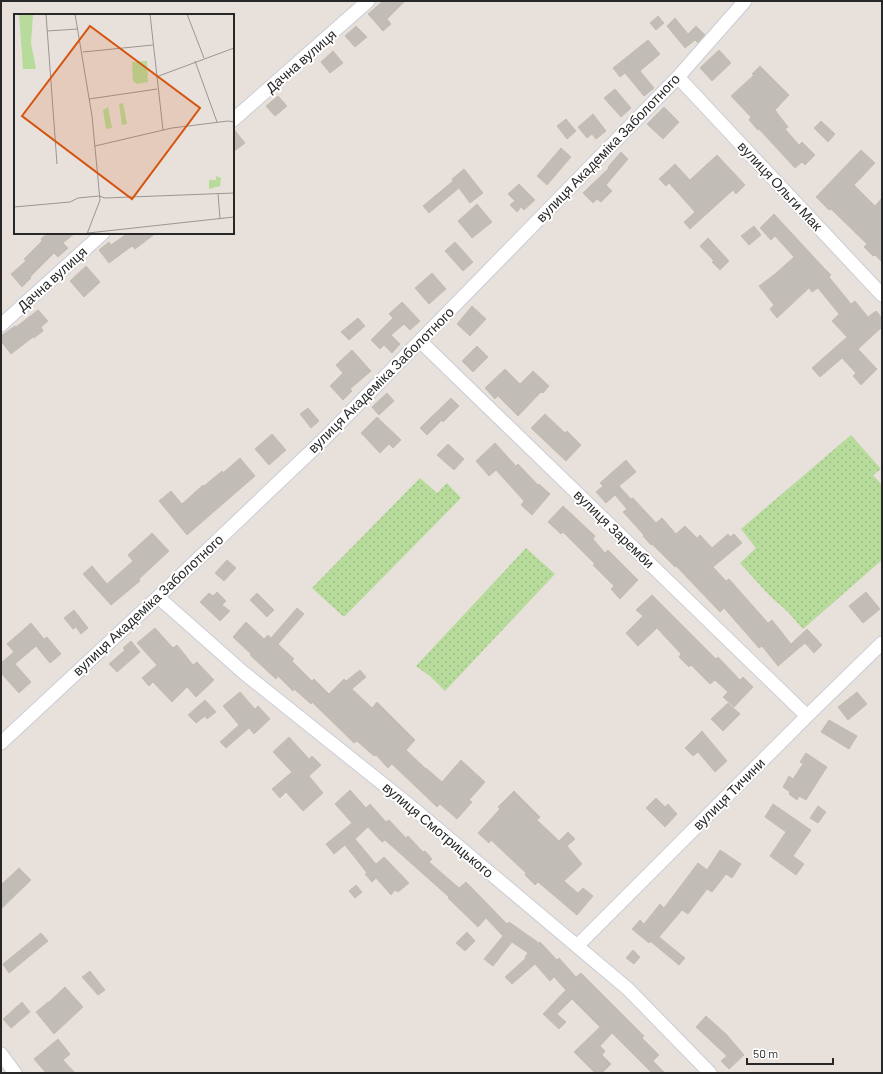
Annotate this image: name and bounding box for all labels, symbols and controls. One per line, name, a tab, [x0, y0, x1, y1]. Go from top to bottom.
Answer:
inset map	[14, 14, 234, 234]
street label: Дачна вулиця	[262, 25, 339, 96]
street label: вулиця Академіка Заболотного	[532, 70, 683, 225]
street label: вулиця Ольги Мак	[735, 137, 827, 234]
street label: Дачна вулиця	[13, 243, 90, 314]
street label: вулиця Академіка Заболотного	[304, 303, 457, 456]
street label: вулиця Заремби	[571, 486, 658, 571]
street label: вулиця Академіка Заболотного	[69, 530, 227, 679]
street label: вулиця Тичини	[689, 754, 768, 833]
street label: вулиця Смотрицького	[379, 778, 497, 881]
scale bar	[747, 1040, 833, 1066]
text: 50 m	[753, 1046, 778, 1060]

